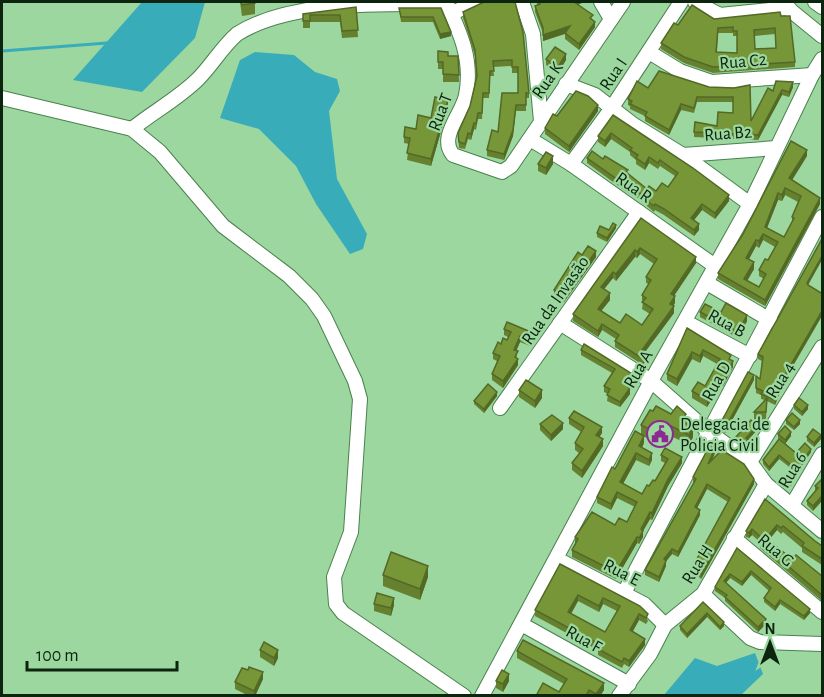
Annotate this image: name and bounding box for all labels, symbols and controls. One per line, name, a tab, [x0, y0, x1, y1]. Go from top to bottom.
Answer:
street label: Rua C2	[719, 51, 768, 73]
street label: Rua I	[597, 55, 631, 94]
street label: Rua K	[529, 59, 567, 102]
street label: Rua T	[426, 91, 456, 134]
street label: Rua B2	[704, 123, 753, 145]
street label: Rua R	[612, 169, 655, 207]
street label: Rua da Invasão	[519, 253, 593, 348]
street label: Rua B	[705, 306, 748, 341]
street label: Rua A	[621, 347, 657, 392]
street label: Rua D	[699, 359, 735, 404]
street label: Rua 4	[763, 359, 799, 402]
place label: Delegacia de Policia Civil	[680, 416, 770, 455]
public building icon: Delegacia de Policia Civil	[645, 419, 675, 449]
street label: Rua 6	[775, 449, 811, 492]
street label: Rua G	[754, 531, 797, 571]
street label: Rua H	[679, 542, 717, 587]
street label: Rua E	[600, 556, 643, 590]
north arrow	[740, 613, 800, 673]
text: N	[764, 621, 776, 637]
street label: Rua F	[563, 623, 605, 657]
scale bar	[27, 634, 177, 672]
text: 100 m	[36, 647, 79, 665]

